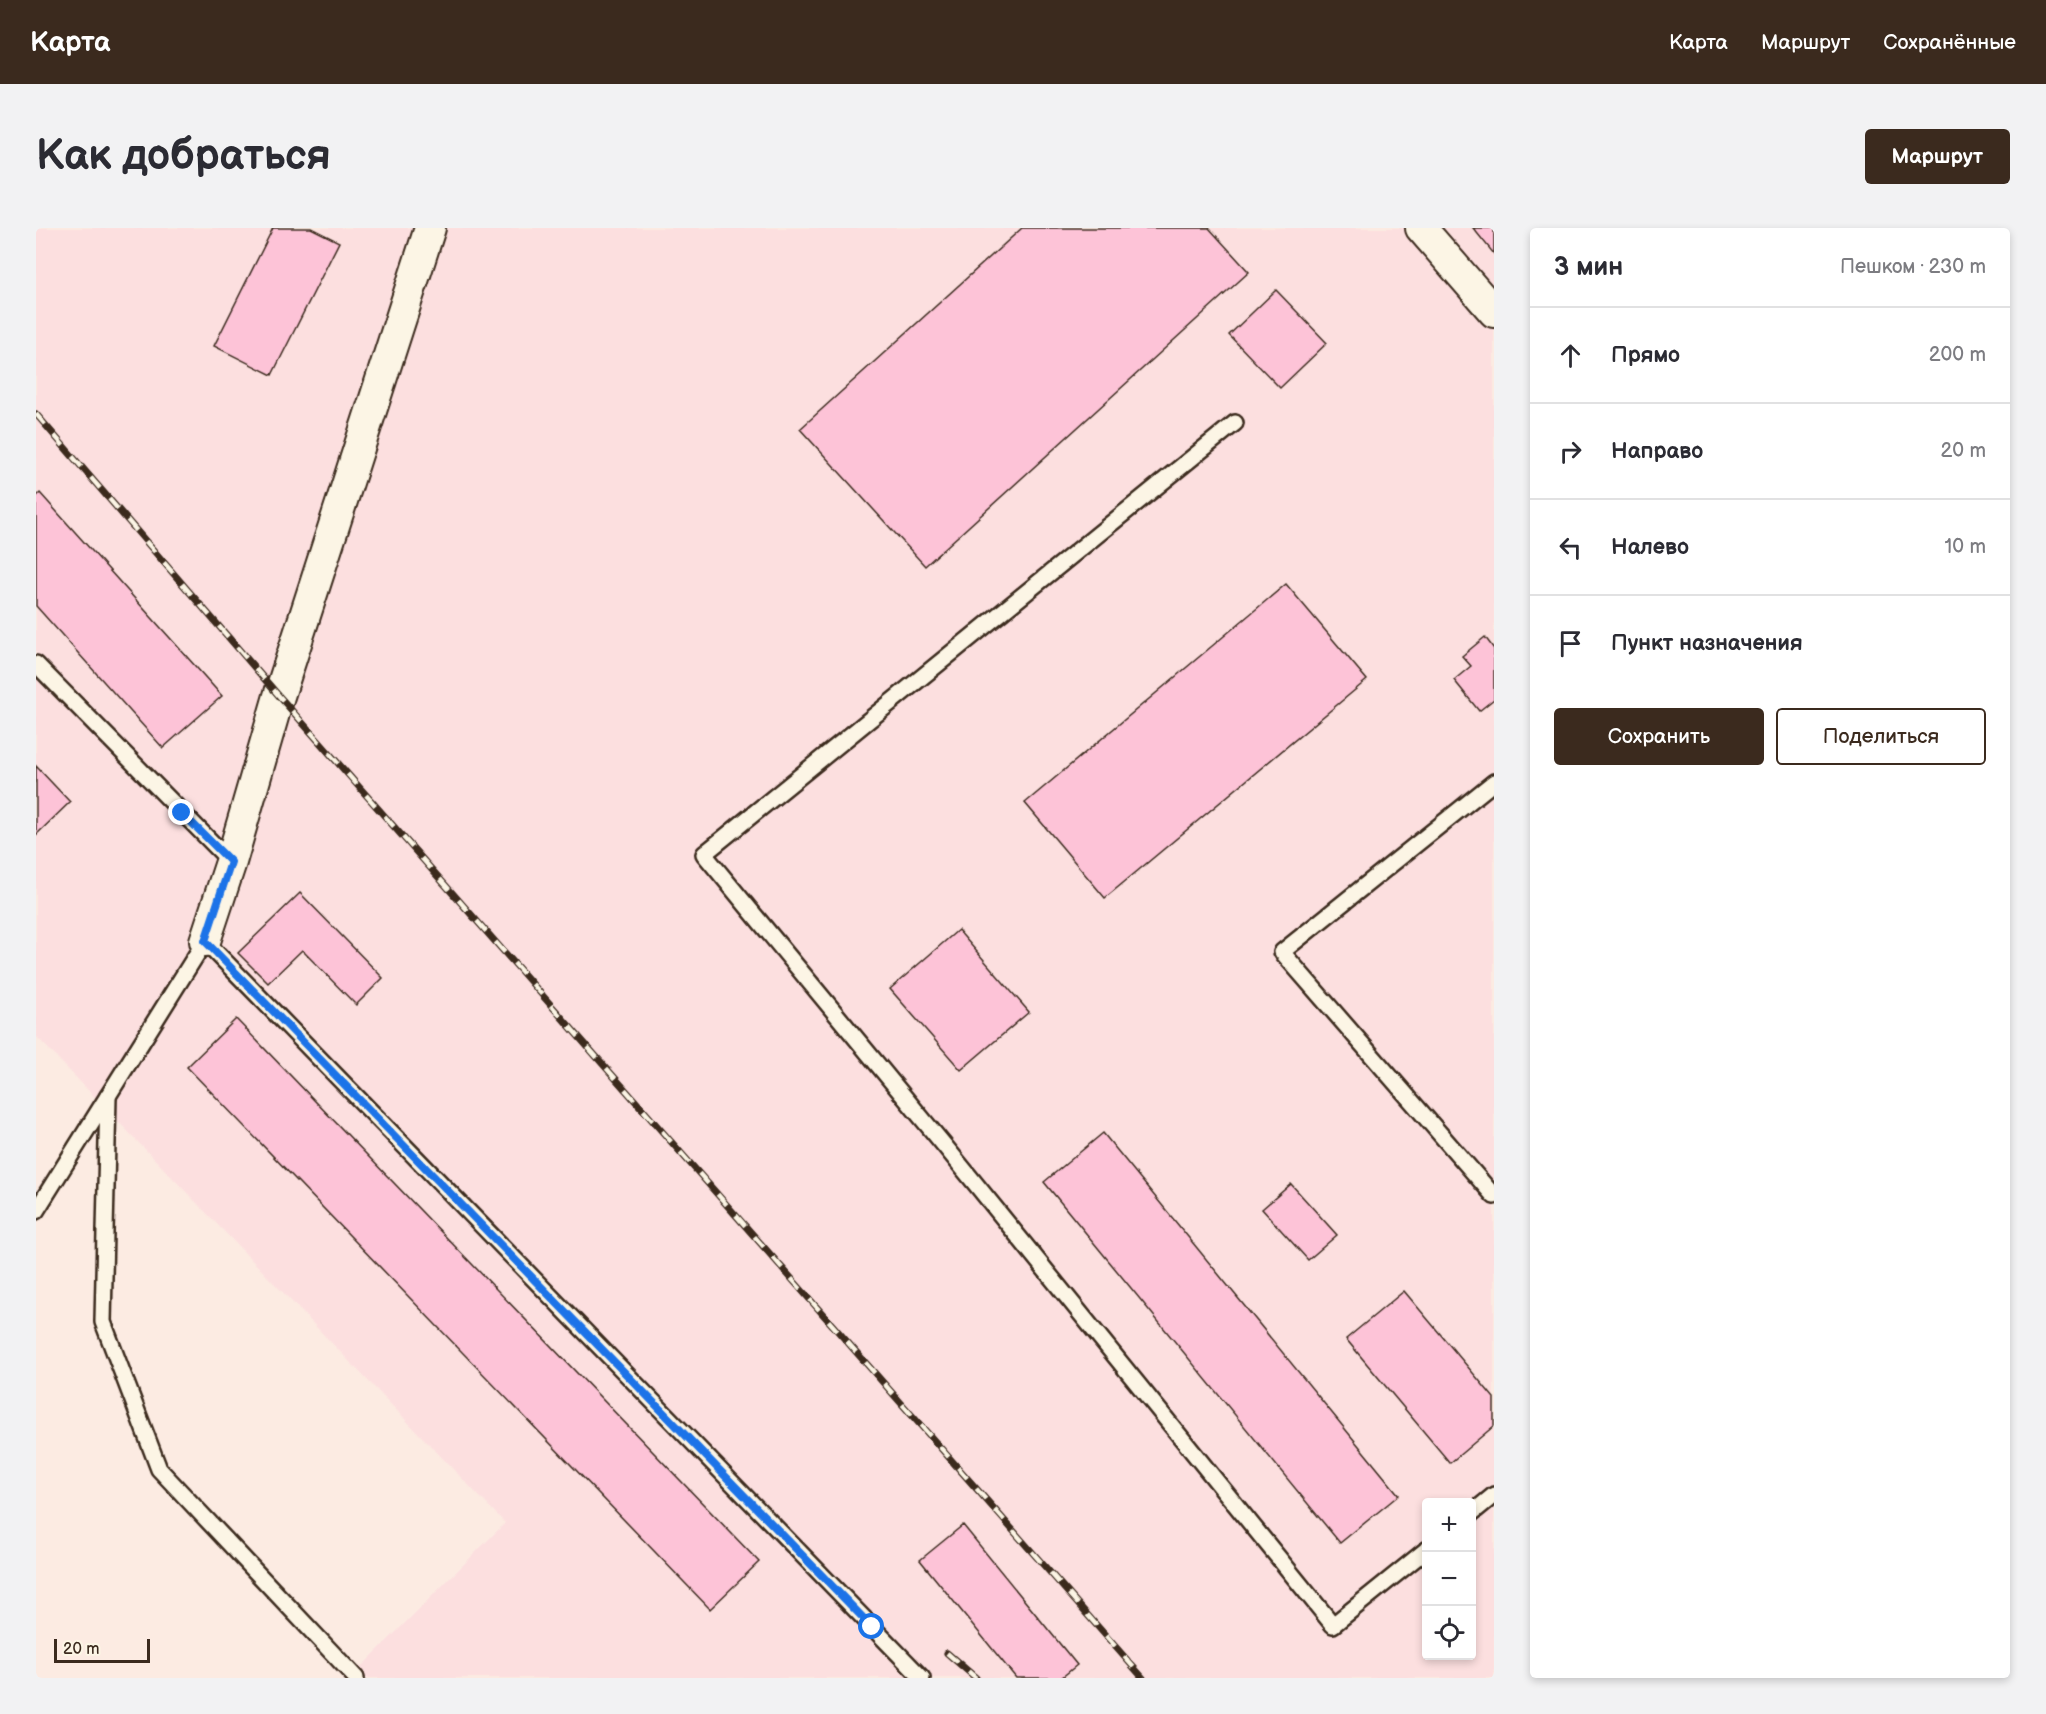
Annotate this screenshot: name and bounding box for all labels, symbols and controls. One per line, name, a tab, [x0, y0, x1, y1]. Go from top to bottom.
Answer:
text: Карта	[30, 26, 110, 59]
text: Карта	[1669, 30, 1728, 55]
text: Маршрут	[1761, 30, 1850, 55]
text: Сохранённые	[1883, 30, 2016, 55]
button: Маршрут	[1865, 129, 2010, 184]
text: Как добраться	[36, 131, 331, 182]
text: 3 мин	[1554, 252, 1623, 283]
text: Пешком · 230 m	[1840, 255, 1986, 279]
icon: ahead	[1554, 339, 1587, 372]
text: Прямо	[1611, 342, 1680, 369]
text: 200 m	[1929, 343, 1986, 367]
icon: right	[1554, 435, 1587, 468]
text: Направо	[1611, 438, 1703, 465]
text: 20 m	[1941, 439, 1986, 463]
icon: left	[1554, 531, 1587, 564]
text: Налево	[1611, 534, 1689, 561]
text: 10 m	[1945, 535, 1986, 559]
icon: arrive	[1554, 627, 1587, 660]
text: Пункт назначения	[1611, 630, 1803, 657]
button: Сохранить	[1554, 708, 1764, 765]
button: Поделиться	[1776, 708, 1986, 765]
route end	[168, 799, 194, 825]
map controls	[1422, 1498, 1476, 1660]
button: +	[1422, 1498, 1476, 1552]
button: −	[1422, 1552, 1476, 1606]
button: locate	[1422, 1606, 1476, 1660]
route start	[858, 1613, 884, 1639]
scale bar	[54, 1636, 150, 1664]
text: 20 m	[63, 1640, 99, 1659]

